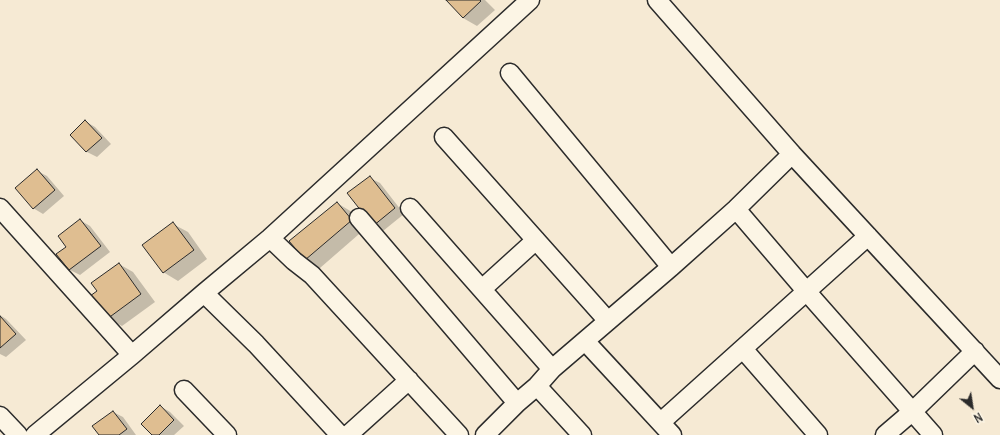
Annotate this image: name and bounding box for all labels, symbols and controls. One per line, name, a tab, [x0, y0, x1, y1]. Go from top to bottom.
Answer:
north arrow	[952, 387, 992, 427]
text: N	[971, 409, 985, 425]

